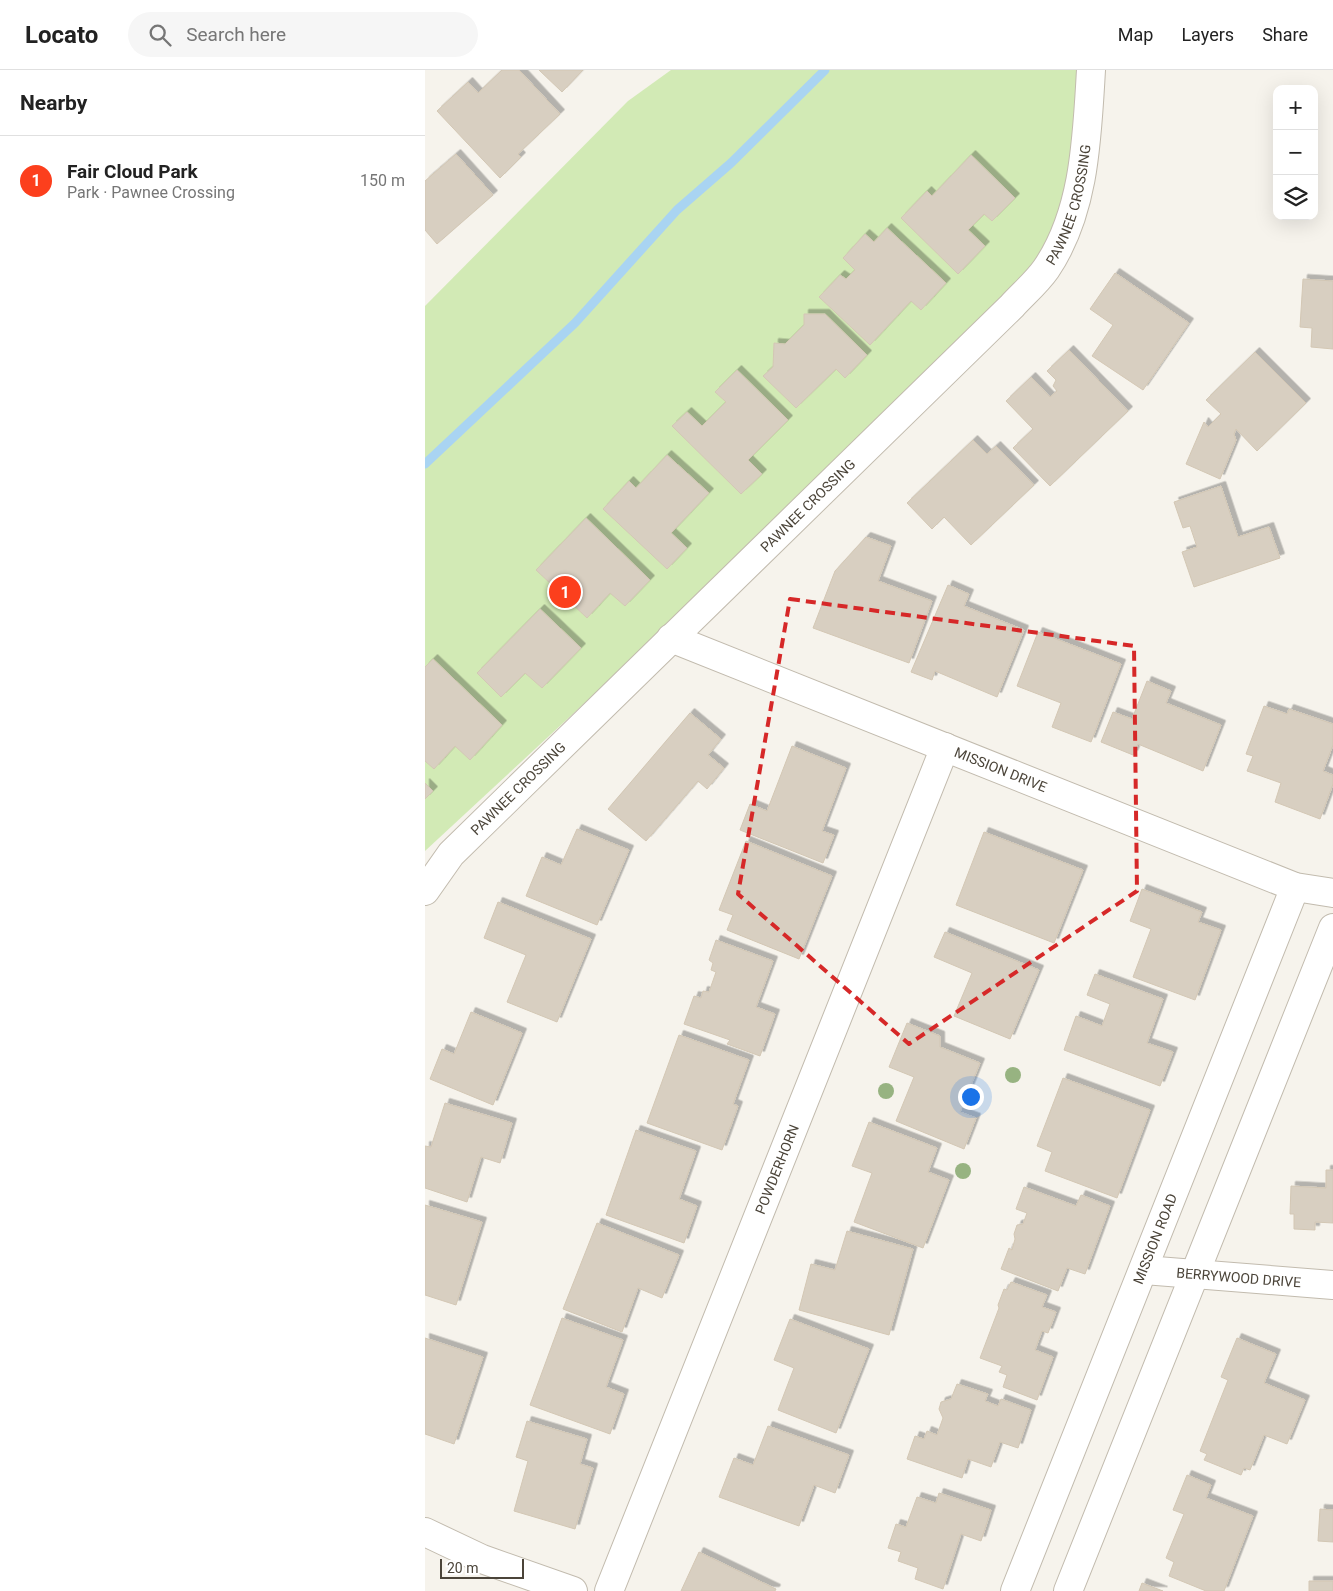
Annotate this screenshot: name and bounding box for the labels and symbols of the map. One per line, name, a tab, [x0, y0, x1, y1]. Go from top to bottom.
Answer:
street label: PAWNEE CROSSING	[1043, 143, 1094, 268]
street label: PAWNEE CROSSING	[757, 456, 858, 555]
pin: 1	[549, 573, 581, 611]
street label: PAWNEE CROSSING	[467, 739, 569, 838]
street label: MISSION DRIVE	[952, 744, 1049, 795]
your location	[958, 1084, 984, 1110]
street label: POWDERHORN	[752, 1122, 802, 1216]
street label: MISSION ROAD	[1130, 1191, 1180, 1286]
street label: BERRYWOOD DRIVE	[1176, 1265, 1302, 1290]
scale bar	[440, 1556, 524, 1579]

